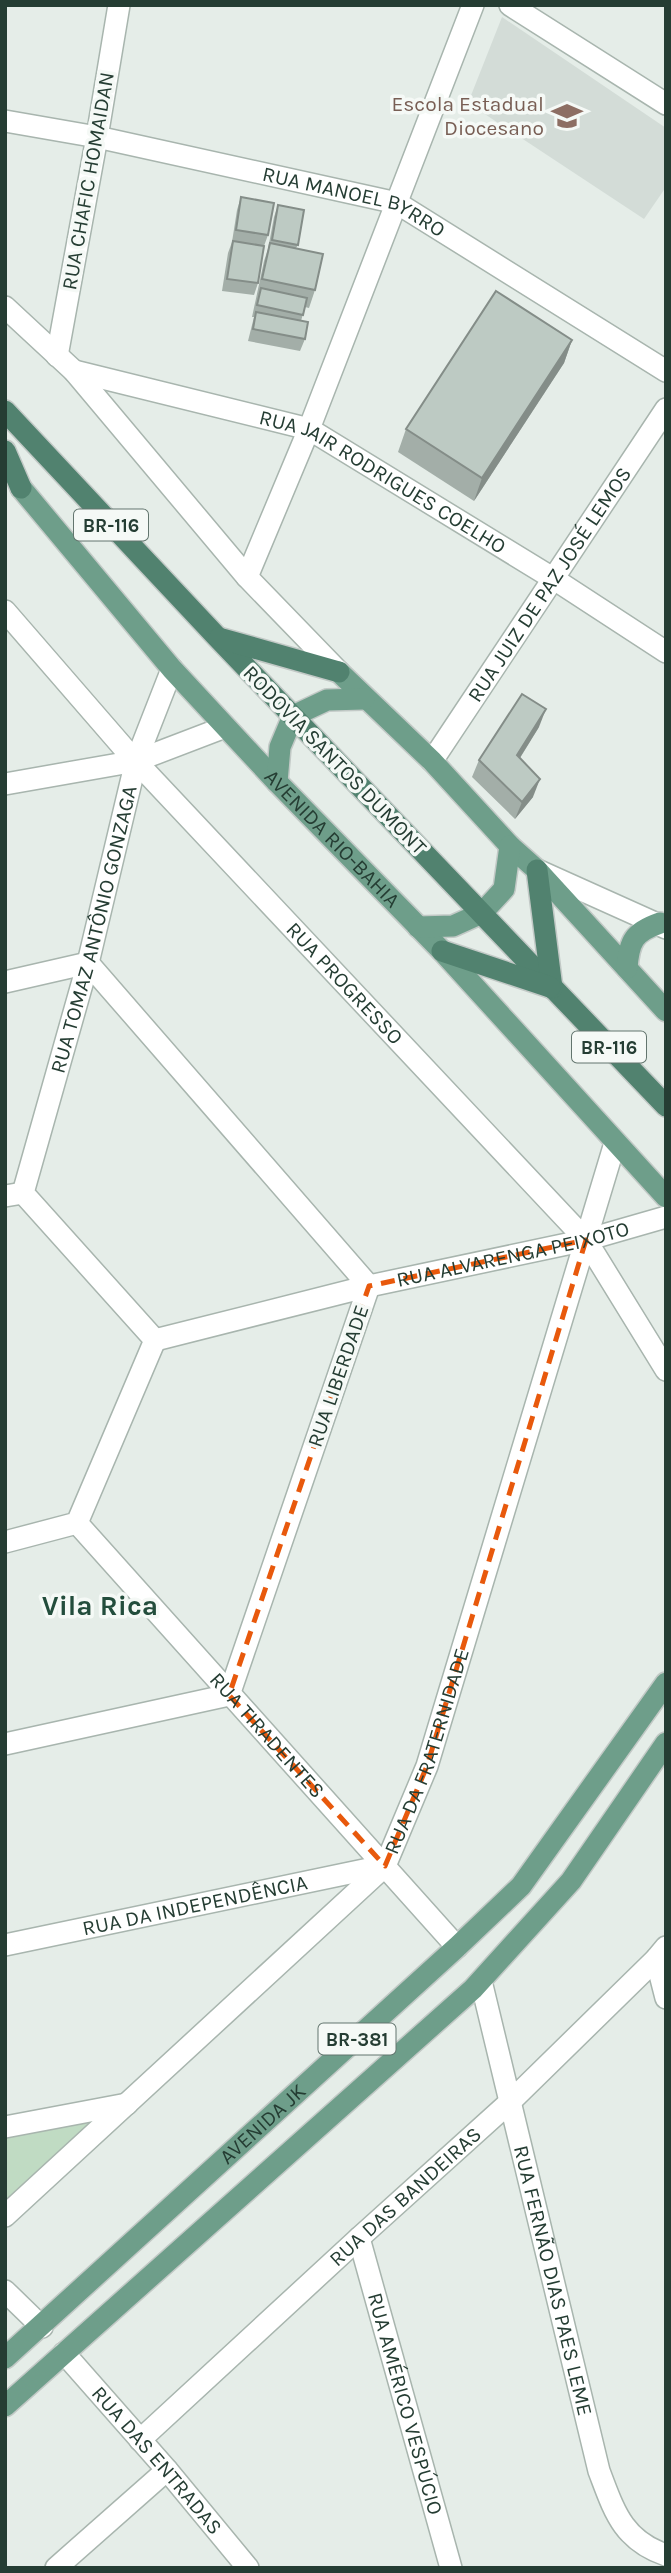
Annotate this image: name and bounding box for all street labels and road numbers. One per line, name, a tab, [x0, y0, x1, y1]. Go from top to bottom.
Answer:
street label: RUA CHAFIC HOMAIDAN	[57, 70, 119, 292]
street label: RUA MANOEL BYRRO	[260, 162, 450, 242]
street label: RUA JAIR RODRIGUES COELHO	[257, 405, 510, 559]
street label: RUA JUIZ DE PAZ JOSÉ LEMOS	[463, 462, 636, 707]
road number: BR-116	[74, 510, 148, 540]
street label: RODOVIA SANTOS DUMONT	[238, 661, 432, 860]
street label: AVENIDA RIO-BAHIA	[260, 765, 405, 912]
street label: RUA TOMAZ ANTÔNIO GONZAGA	[45, 783, 142, 1076]
street label: RUA PROGRESSO	[281, 917, 408, 1049]
road number: BR-116	[572, 1032, 646, 1063]
street label: RUA ALVARENGA PEIXOTO	[394, 1216, 632, 1292]
street label: RUA LIBERDADE	[302, 1302, 374, 1450]
street label: RUA DA FRATERNIDADE	[379, 1645, 474, 1858]
street label: RUA TIRADENTES	[205, 1668, 330, 1803]
street label: RUA DA INDEPENDÊNCIA	[80, 1870, 310, 1941]
road number: BR-381	[318, 2024, 396, 2054]
street label: AVENIDA JK	[215, 2079, 311, 2169]
street label: RUA DAS BANDEIRAS	[324, 2122, 486, 2271]
street label: RUA FERNÃO DIAS PAES LEME	[509, 2143, 597, 2418]
street label: RUA AMÉRICO VESPÚCIO	[363, 2290, 448, 2517]
street label: RUA DAS ENTRADAS	[87, 2381, 227, 2539]

